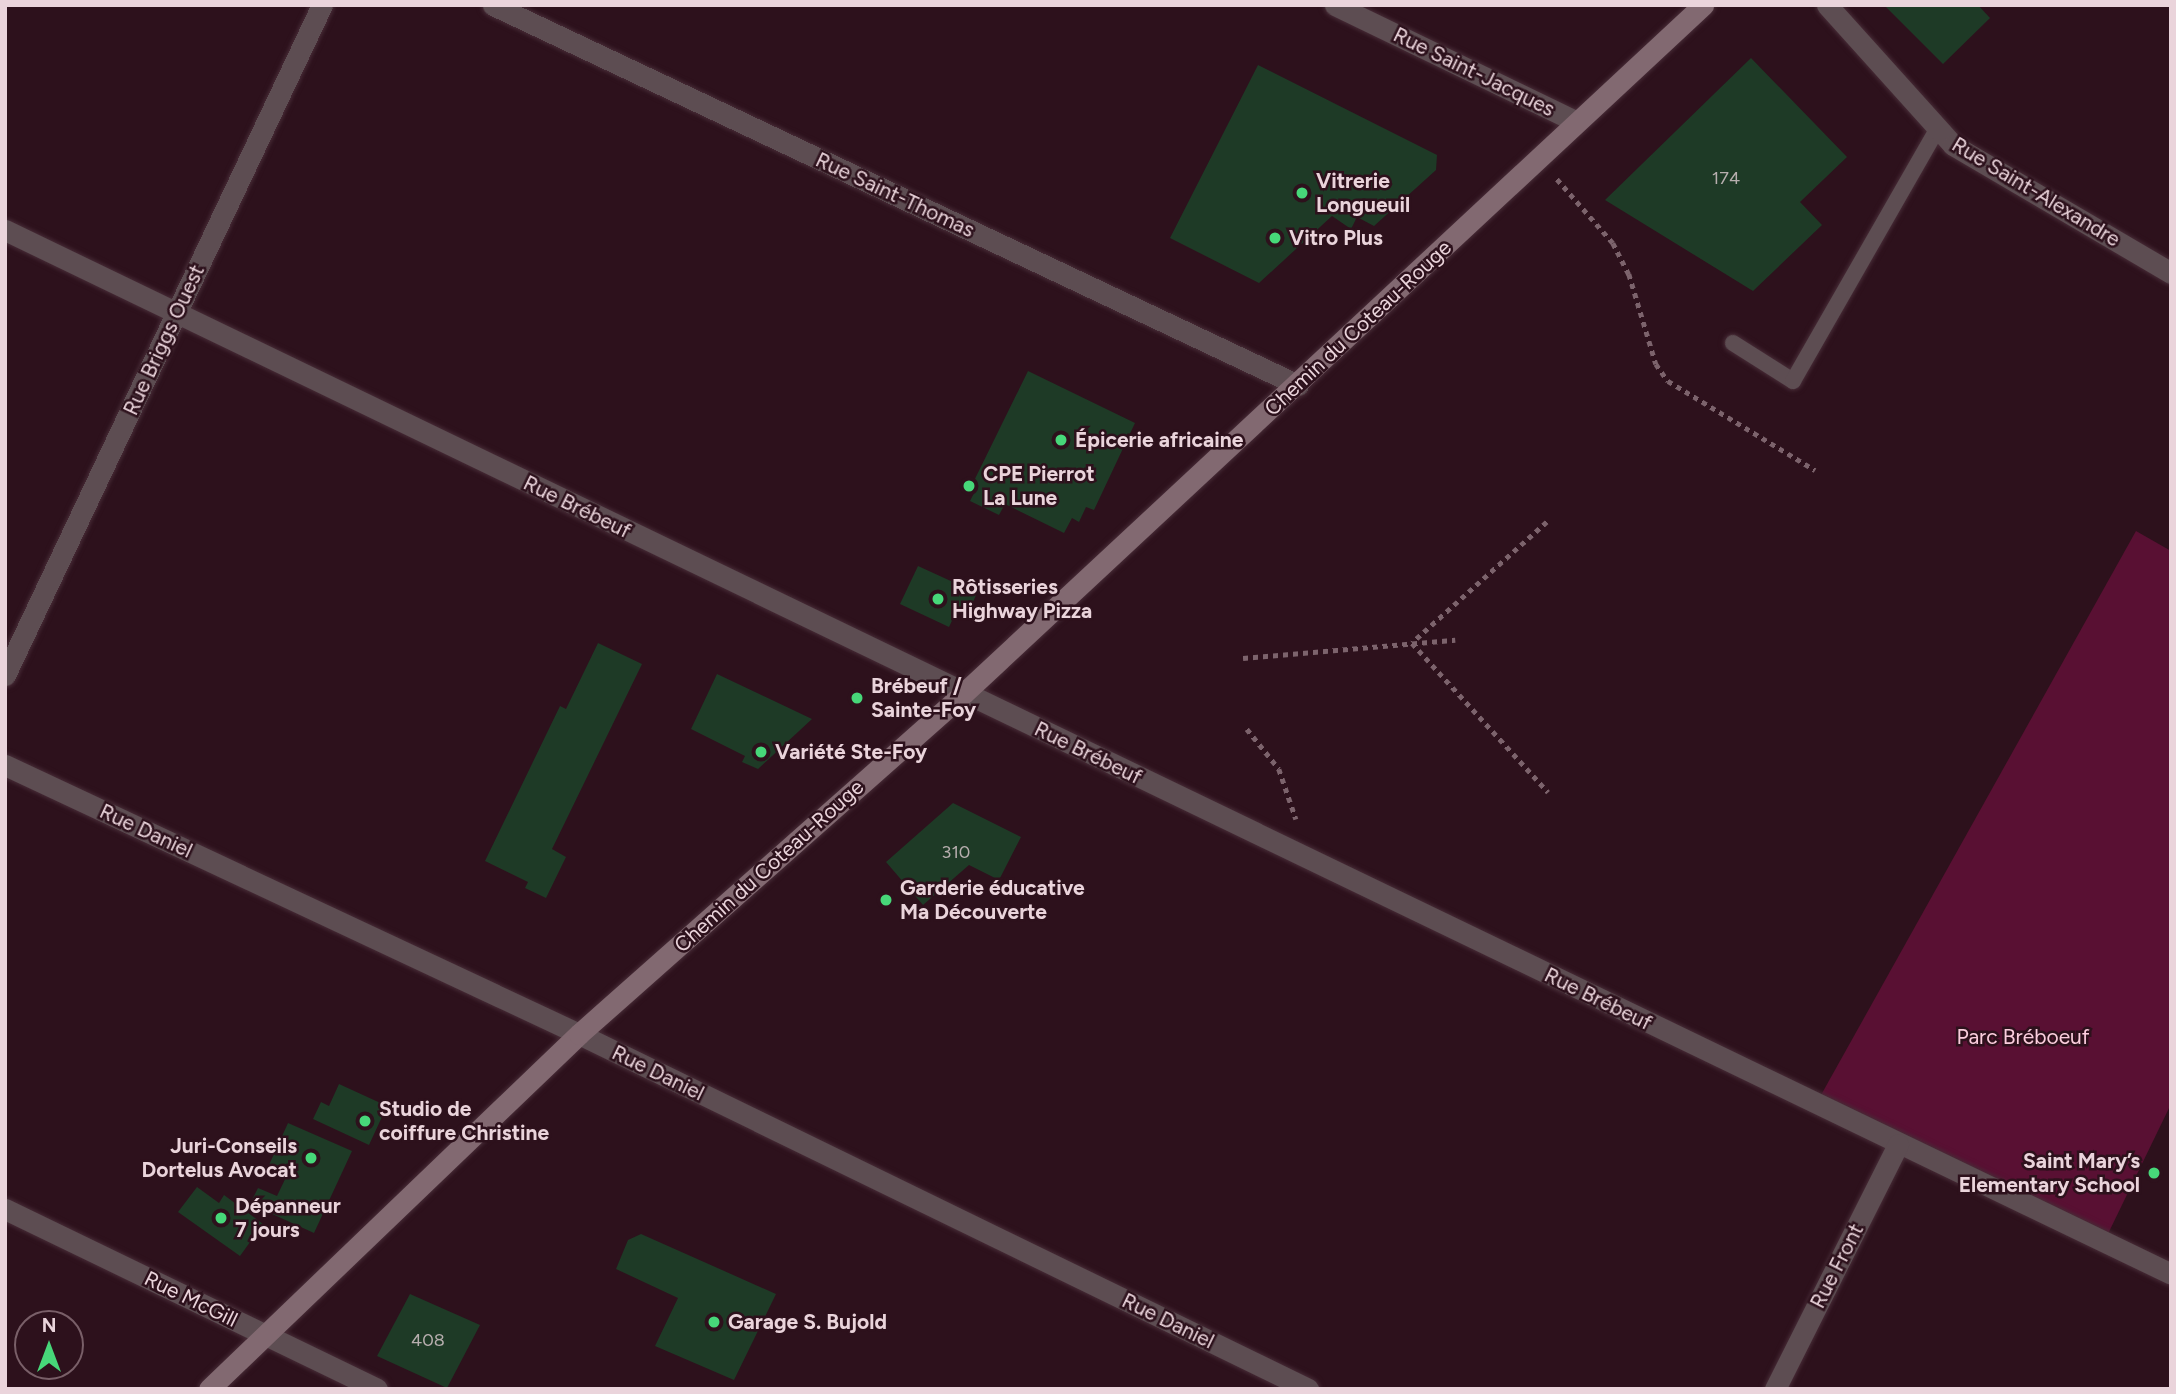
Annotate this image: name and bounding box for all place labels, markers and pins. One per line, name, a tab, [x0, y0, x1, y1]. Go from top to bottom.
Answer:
place label: Vitrerie Longueuil	[1316, 168, 1410, 218]
marker: Vitrerie Longueuil	[1294, 185, 1310, 201]
place label: Vitro Plus	[1289, 225, 1383, 251]
marker: Vitro Plus	[1267, 230, 1283, 246]
place label: Épicerie africaine	[1075, 427, 1243, 453]
marker: Épicerie africaine	[1053, 432, 1069, 448]
place label: CPE Pierrot La Lune	[983, 461, 1095, 511]
marker: CPE Pierrot La Lune	[961, 478, 977, 494]
place label: Rôtisseries Highway Pizza	[952, 574, 1092, 624]
marker: Rôtisseries Highway Pizza	[930, 591, 946, 607]
place label: Brébeuf / Sainte-Foy	[871, 673, 976, 723]
marker: Brébeuf / Sainte-Foy	[849, 690, 865, 706]
place label: Variété Ste-Foy	[775, 739, 927, 765]
marker: Variété Ste-Foy	[753, 744, 769, 760]
place label: Garderie éducative Ma Découverte	[900, 875, 1085, 925]
marker: Garderie éducative Ma Découverte	[878, 892, 894, 908]
place label: Studio de coiffure Christine	[379, 1096, 549, 1146]
marker: Studio de coiffure Christine	[357, 1113, 373, 1129]
place label: Juri-Conseils Dortelus Avocat	[142, 1133, 297, 1183]
place label: Saint Mary’s Elementary School	[1959, 1148, 2140, 1198]
marker: Juri-Conseils Dortelus Avocat	[303, 1150, 319, 1166]
marker: Saint Mary’s Elementary School	[2146, 1165, 2162, 1181]
place label: Dépanneur 7 jours	[235, 1193, 341, 1243]
marker: Dépanneur 7 jours	[213, 1210, 229, 1226]
place label: Garage S. Bujold	[728, 1309, 887, 1335]
marker: Garage S. Bujold	[706, 1314, 722, 1330]

